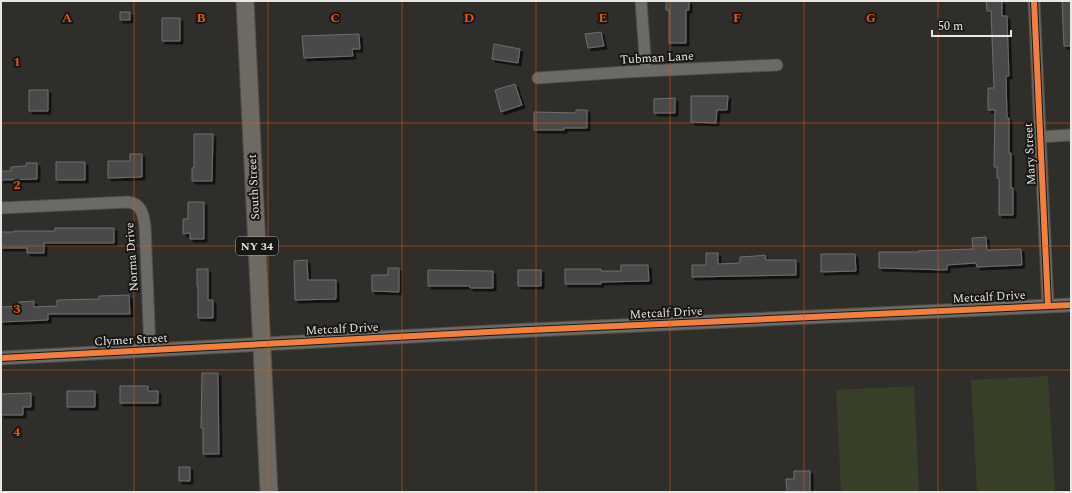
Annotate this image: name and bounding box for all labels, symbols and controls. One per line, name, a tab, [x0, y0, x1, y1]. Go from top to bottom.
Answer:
text: A	[62, 8, 72, 28]
text: B	[196, 8, 206, 28]
text: C	[330, 8, 340, 28]
text: D	[464, 8, 474, 28]
text: E	[599, 8, 608, 28]
text: F	[733, 8, 741, 28]
text: G	[866, 8, 876, 28]
scale bar	[932, 12, 1011, 38]
text: 50 m	[938, 17, 963, 36]
street label: Tubman Lane	[620, 47, 695, 69]
text: 1	[13, 52, 21, 72]
street label: Mary Street	[1019, 122, 1041, 186]
street label: South Street	[243, 154, 265, 220]
text: 2	[13, 175, 21, 195]
street label: Norma Drive	[120, 222, 144, 292]
road number: NY 34	[236, 237, 278, 255]
street label: Metcalf Drive	[952, 286, 1026, 308]
text: 3	[13, 299, 21, 319]
street label: Metcalf Drive	[629, 302, 703, 324]
street label: Metcalf Drive	[305, 318, 379, 340]
street label: Clymer Street	[94, 329, 168, 351]
text: 4	[13, 422, 21, 442]

